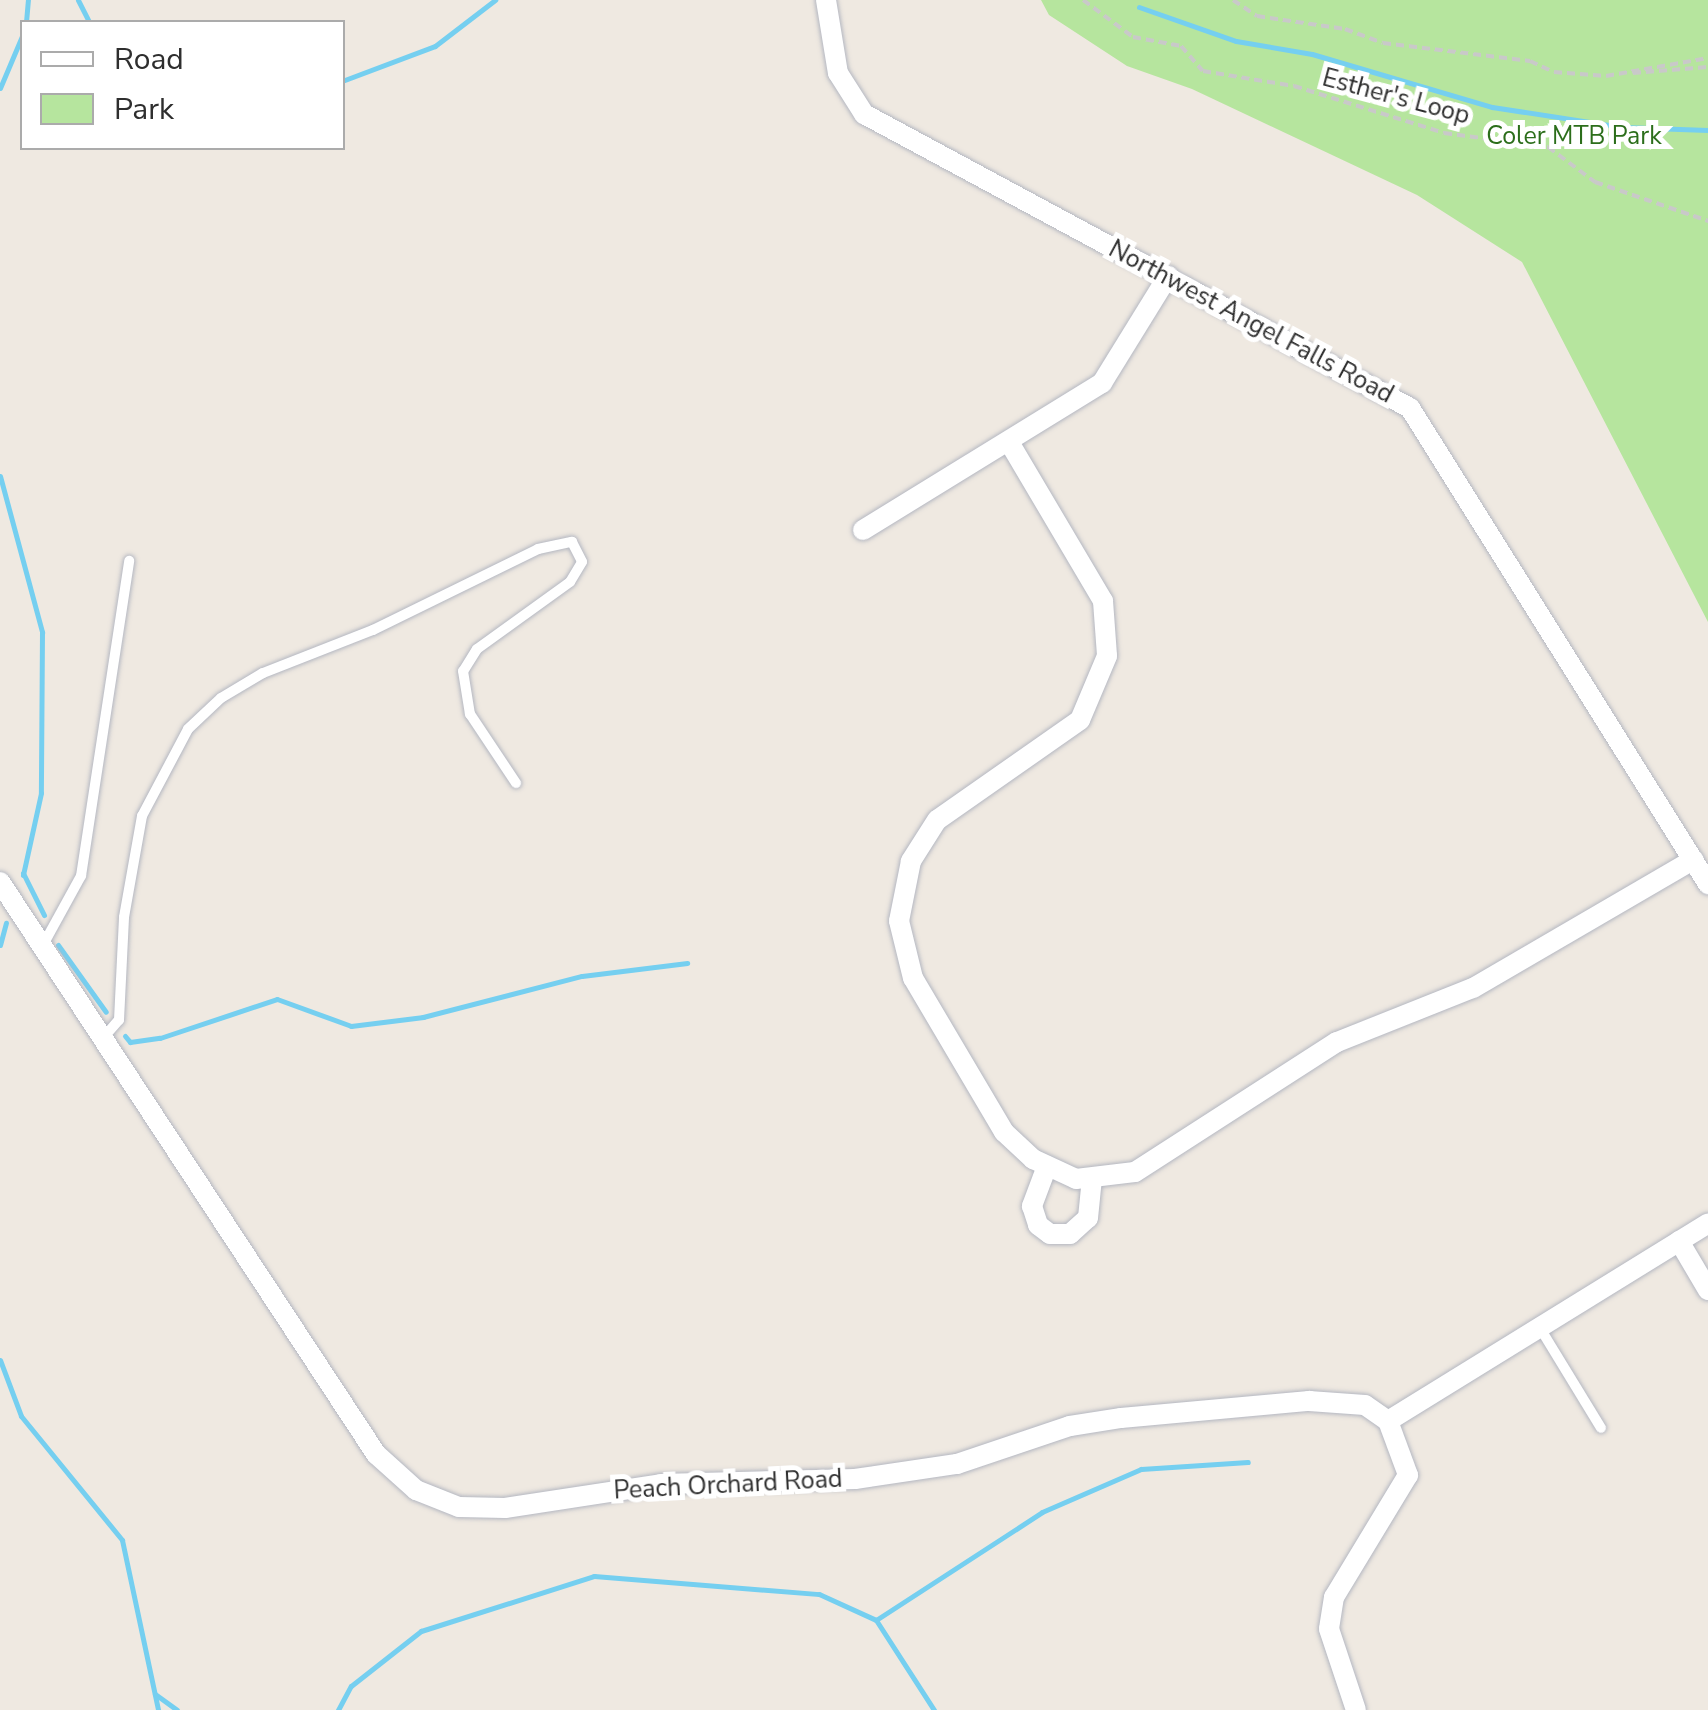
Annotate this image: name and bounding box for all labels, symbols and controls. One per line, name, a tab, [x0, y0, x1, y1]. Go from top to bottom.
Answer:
legend	[20, 20, 345, 150]
text: Road	[114, 39, 184, 80]
street label: Esther's Loop	[1319, 63, 1473, 131]
text: Park	[114, 89, 174, 130]
park label: Coler MTB Park	[1486, 121, 1662, 151]
street label: Northwest Angel Falls Road	[1104, 234, 1398, 410]
street label: Peach Orchard Road	[613, 1464, 843, 1506]

